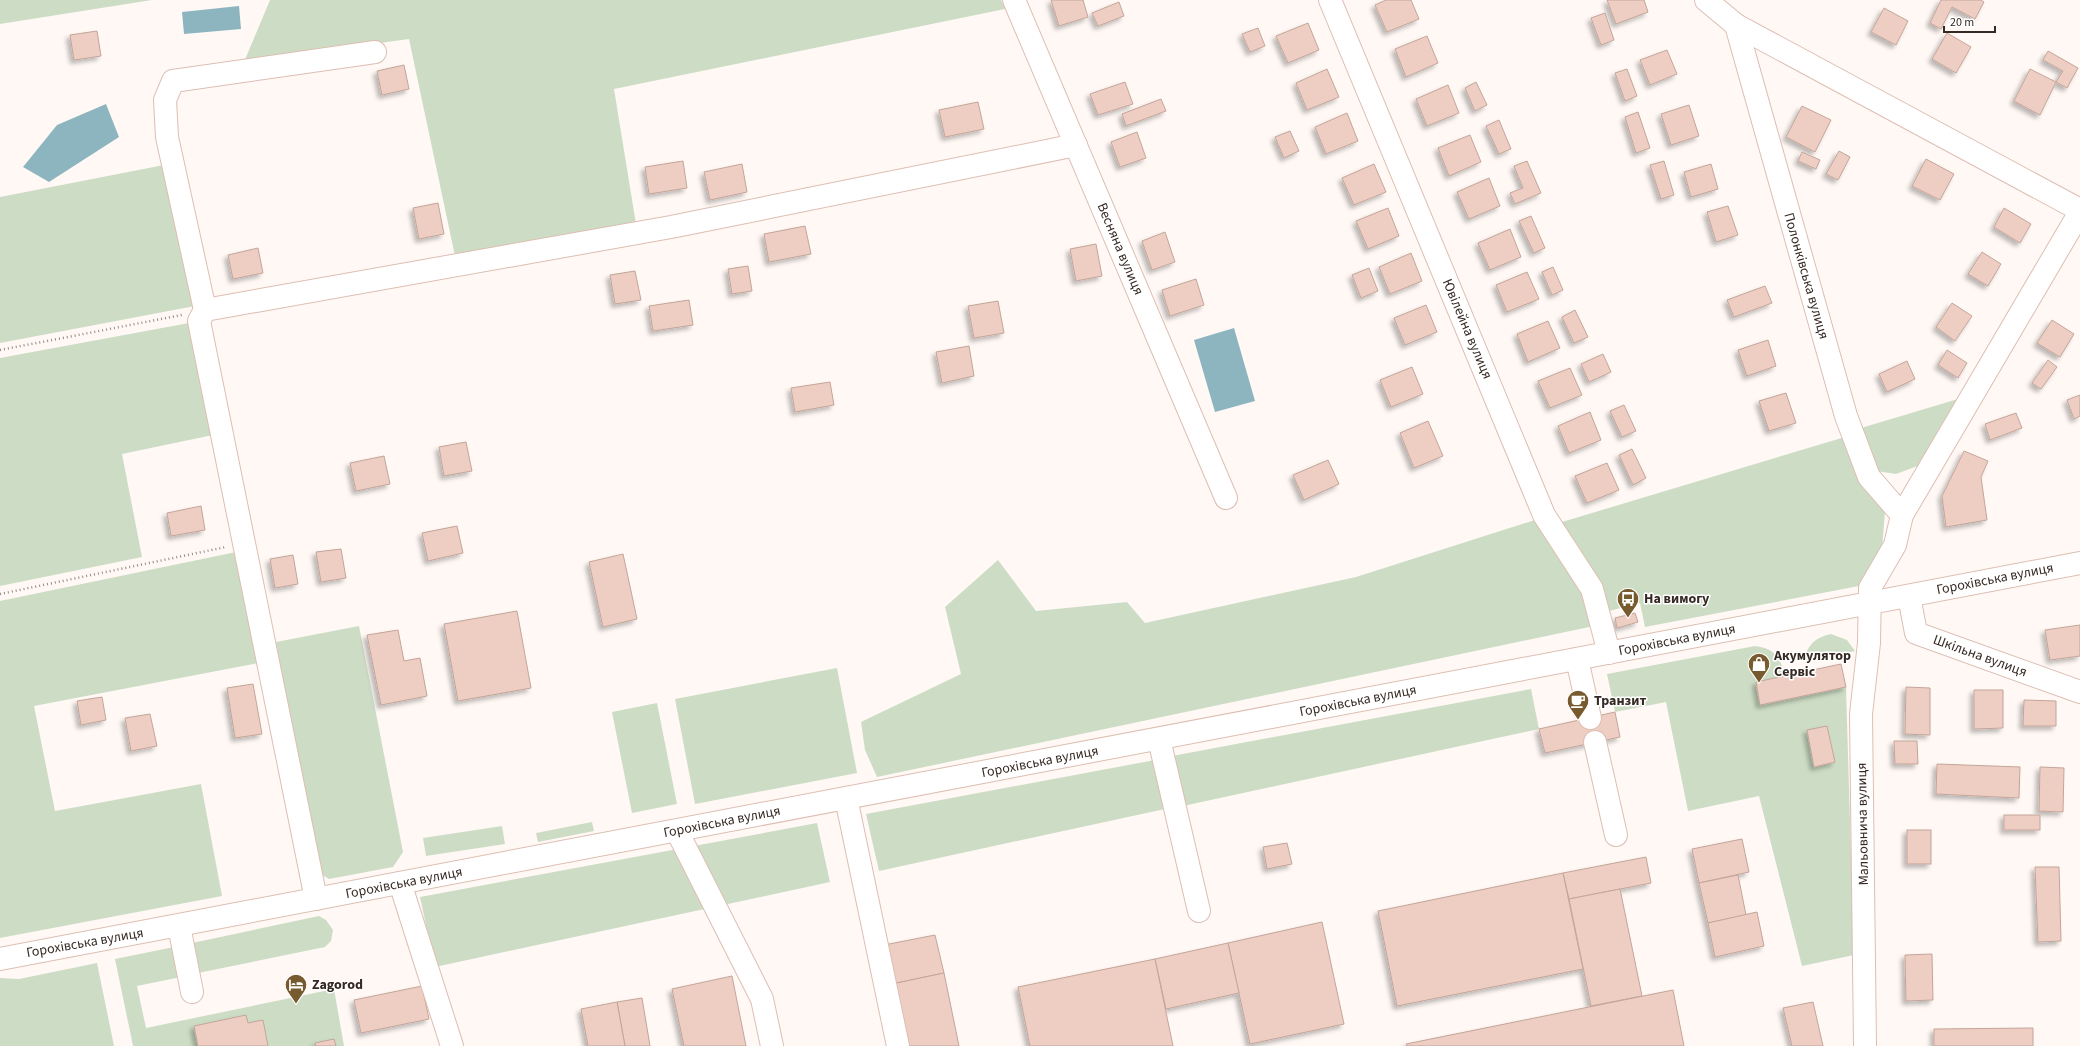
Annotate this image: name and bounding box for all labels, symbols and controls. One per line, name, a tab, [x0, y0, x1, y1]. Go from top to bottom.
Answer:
scale bar	[1944, 8, 1995, 34]
text: 20 m	[1950, 14, 1974, 31]
street label: Весняна вулиця	[1092, 200, 1148, 298]
street label: Полонківська вулиця	[1778, 210, 1834, 342]
street label: Ювілейна вулиця	[1437, 276, 1497, 382]
street label: Горохівська вулиця	[1935, 558, 2055, 600]
bus stop icon: На вимогу	[1615, 586, 1641, 619]
place label: На вимогу	[1644, 589, 1710, 609]
street label: Горохівська вулиця	[1617, 619, 1737, 661]
street label: Шкільна вулиця	[1930, 630, 2030, 682]
place label: Акумулятор Сервіс	[1773, 646, 1851, 682]
shop icon: Акумулятор Сервіс	[1746, 651, 1772, 684]
street label: Горохівська вулиця	[1298, 680, 1418, 722]
cafe icon: Транзит	[1565, 688, 1591, 721]
place label: Транзит	[1594, 691, 1646, 711]
street label: Горохівська вулиця	[980, 741, 1100, 783]
street label: Мальовнича вулиця	[1852, 762, 1874, 886]
street label: Горохівська вулиця	[662, 801, 782, 843]
street label: Горохівська вулиця	[344, 862, 464, 904]
street label: Горохівська вулиця	[25, 923, 145, 963]
hotel icon: Zagorod	[283, 972, 309, 1005]
place label: Zagorod	[312, 975, 363, 995]

